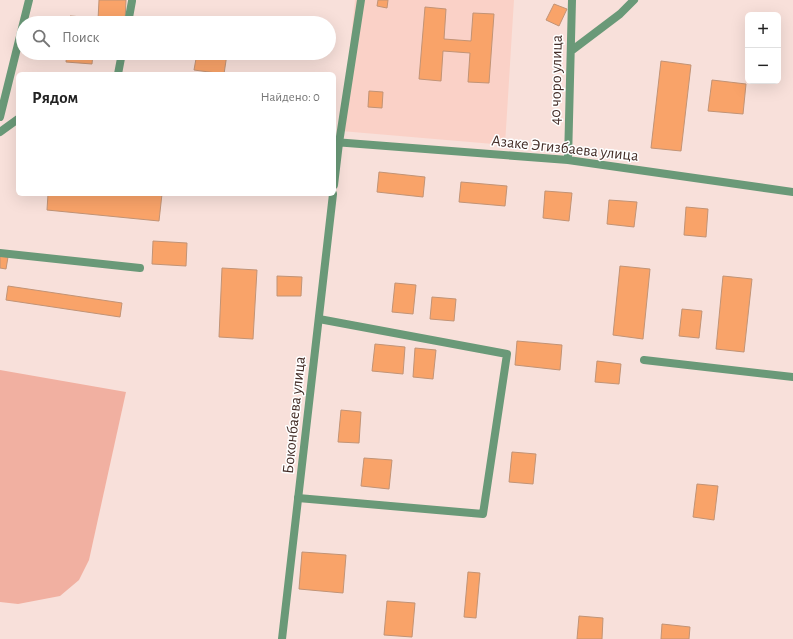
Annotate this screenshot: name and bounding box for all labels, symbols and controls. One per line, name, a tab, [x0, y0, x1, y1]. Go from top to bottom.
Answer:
map controls	[745, 12, 781, 84]
button: +	[745, 12, 781, 48]
search box	[16, 16, 336, 60]
icon: search	[30, 27, 52, 49]
text: Поиск	[62, 30, 100, 45]
street label: 40 чоро улица	[547, 35, 566, 125]
button: −	[745, 48, 781, 84]
text: Рядом	[32, 89, 78, 106]
text: Найдено: 0	[261, 91, 320, 104]
street label: Азаке Эгизбаева улица	[491, 132, 639, 165]
street label: Боконбаева улица	[280, 356, 309, 475]

